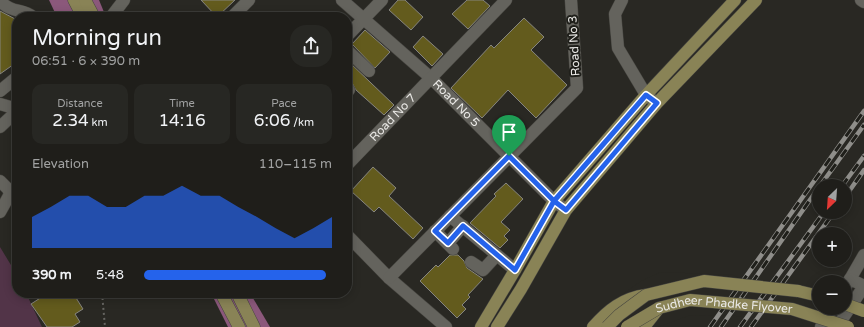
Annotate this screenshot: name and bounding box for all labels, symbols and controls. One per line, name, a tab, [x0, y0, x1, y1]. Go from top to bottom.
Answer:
street label: Road No 3	[565, 15, 583, 77]
text: Morning run	[32, 25, 162, 51]
button: share	[290, 25, 332, 67]
text: 06:51 · 6 × 390 m	[32, 53, 140, 69]
street label: Road No 5	[430, 77, 483, 130]
street label: Road No 7	[367, 91, 419, 144]
text: Distance	[57, 97, 103, 110]
text: Time	[169, 97, 195, 110]
text: Pace	[271, 97, 297, 110]
text: 2.34	[52, 110, 89, 131]
text: 14:16	[158, 110, 206, 131]
text: 6:06	[254, 110, 290, 131]
pin	[492, 115, 526, 156]
text: km	[89, 116, 108, 129]
text: /km	[290, 116, 314, 129]
icon: arrive	[498, 121, 520, 143]
text: Elevation	[32, 156, 89, 172]
text: 110–115 m	[259, 156, 332, 172]
north arrow	[812, 179, 852, 219]
map controls	[812, 179, 852, 315]
button: +	[812, 227, 852, 267]
text: 390 m	[32, 267, 72, 283]
text: 5:48	[96, 267, 124, 283]
button: −	[812, 275, 852, 315]
street label: Sudheer Phadke Flyover	[654, 293, 794, 316]

